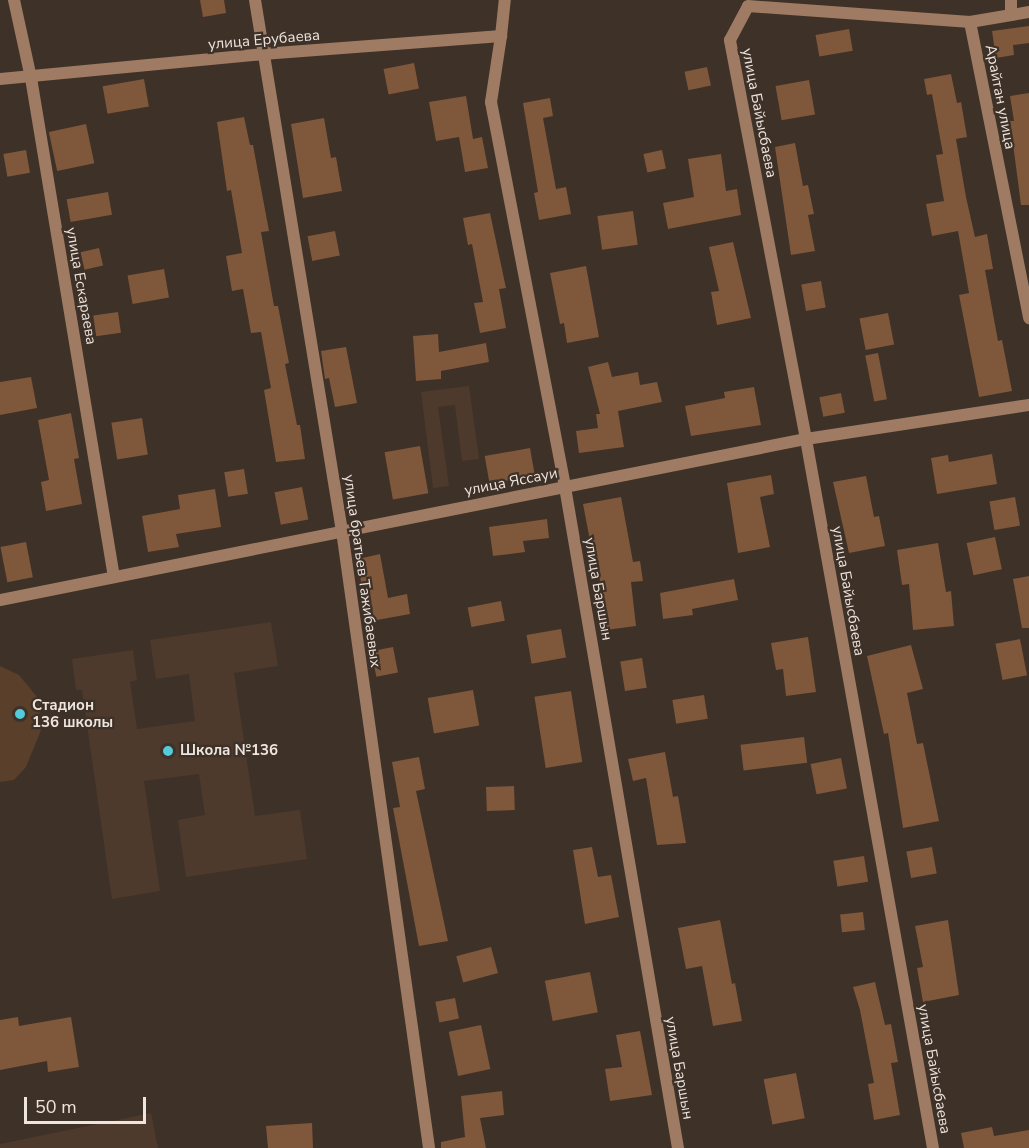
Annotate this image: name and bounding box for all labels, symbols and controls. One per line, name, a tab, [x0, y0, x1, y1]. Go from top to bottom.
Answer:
street label: улица Ерубаева	[207, 26, 321, 54]
street label: Арайтан улица	[981, 43, 1019, 151]
street label: улица Байысбаева	[738, 47, 780, 179]
street label: улица Ескараева	[62, 226, 100, 346]
street label: улица Яссауи	[463, 464, 559, 500]
street label: улица братьев Тажибаевых	[340, 473, 384, 669]
street label: улица Байысбаева	[828, 525, 868, 657]
street label: улица Баршын	[580, 536, 616, 642]
place label: Стадион 136 школы	[32, 696, 113, 731]
marker: Стадион 136 школы	[13, 707, 27, 721]
place label: Школа №136	[180, 742, 278, 760]
marker: Школа №136	[161, 744, 175, 758]
street label: улица Байысбаева	[914, 1003, 954, 1135]
street label: улица Баршын	[661, 1015, 697, 1121]
scale bar	[27, 1085, 148, 1123]
text: 50 m	[35, 1095, 77, 1119]

